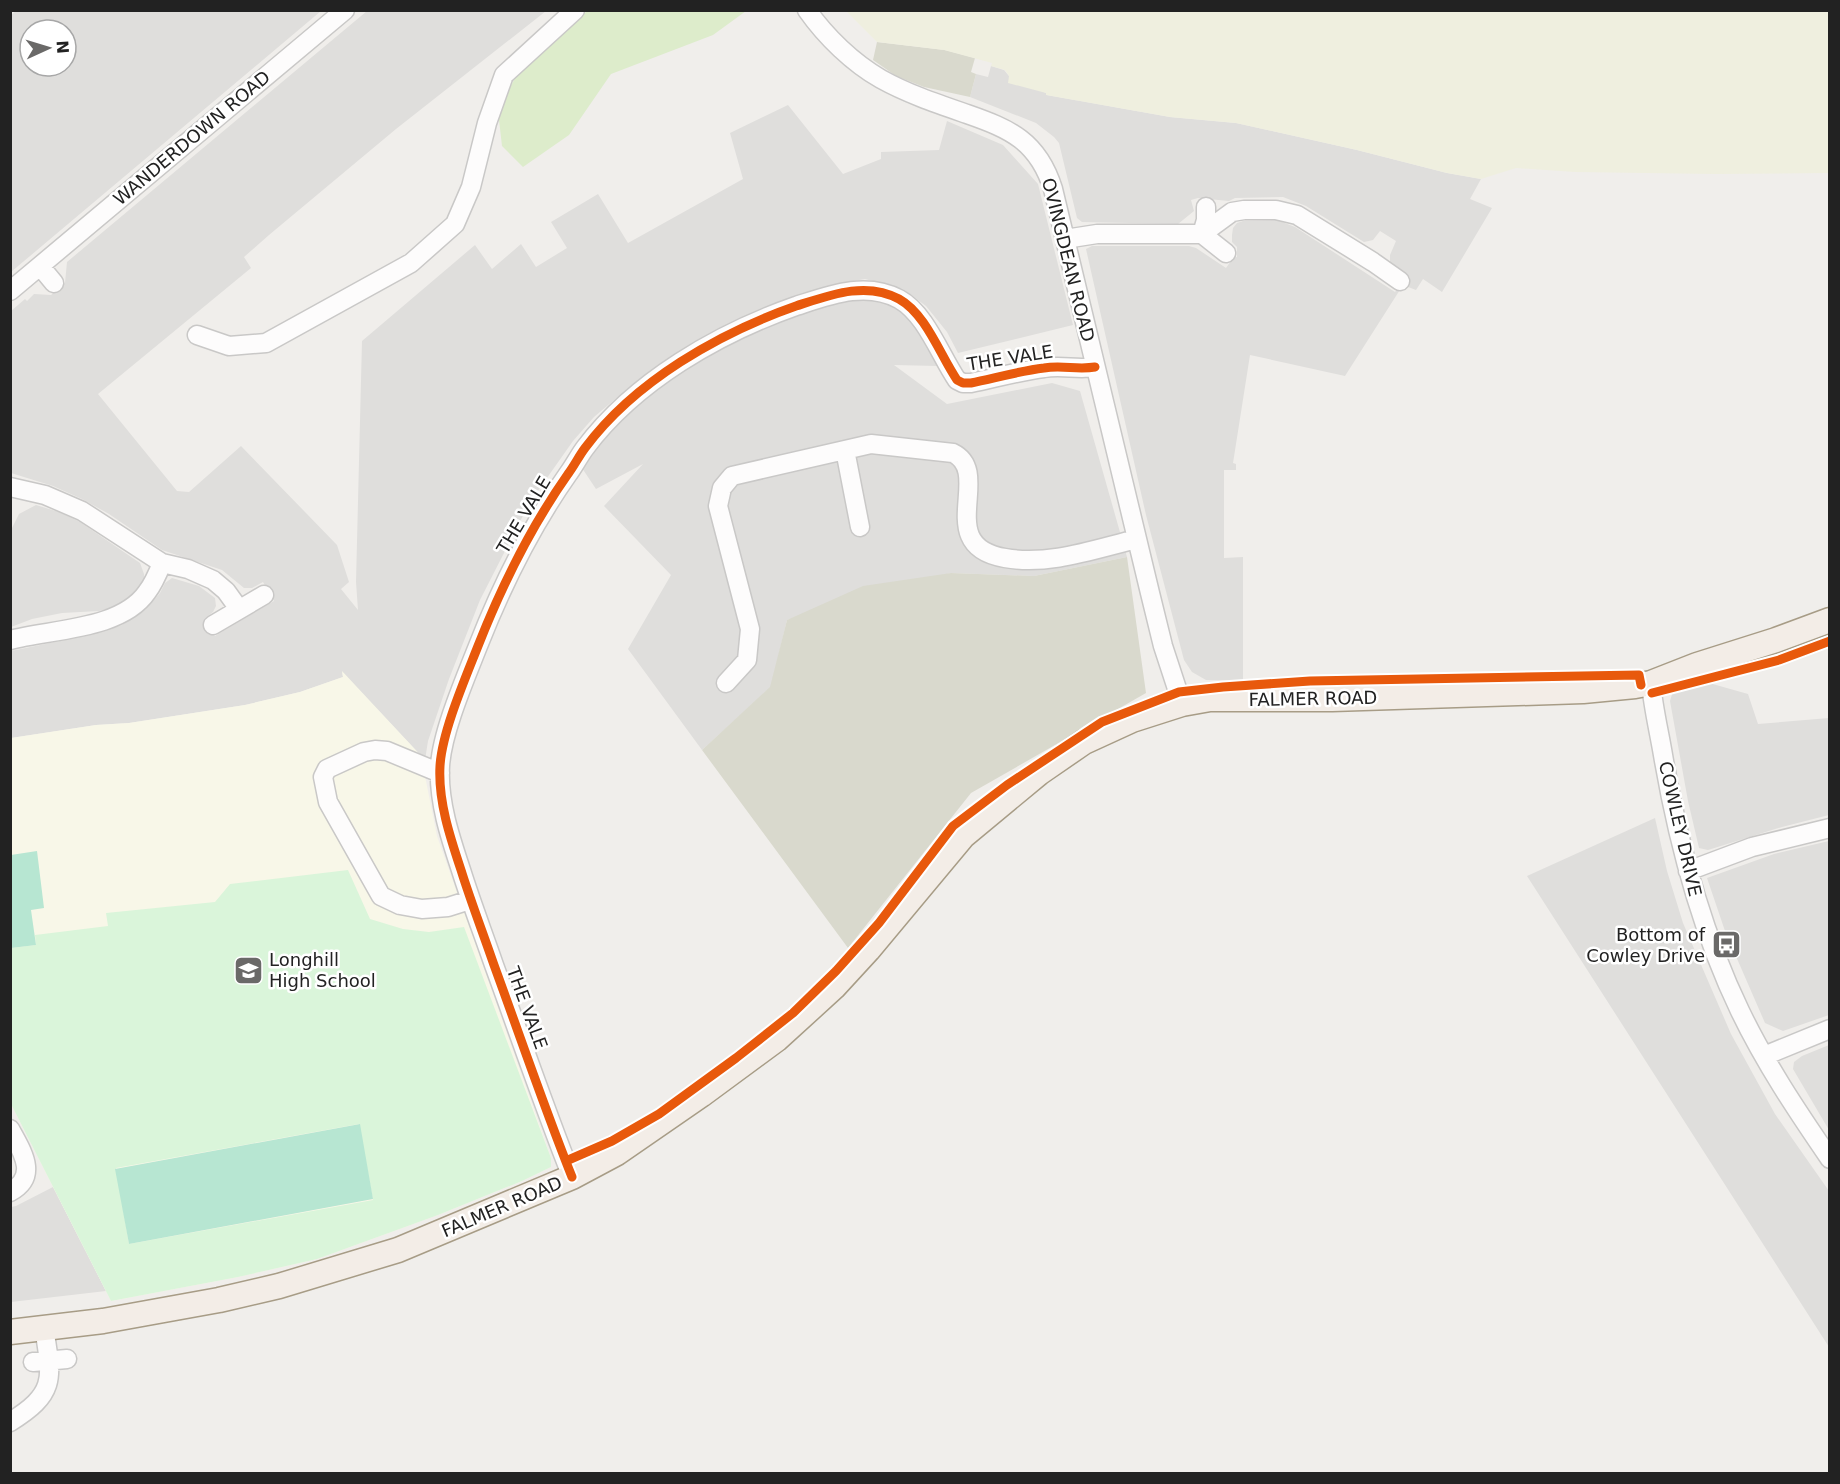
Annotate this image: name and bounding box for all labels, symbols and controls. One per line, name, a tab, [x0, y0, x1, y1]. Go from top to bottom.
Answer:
north arrow	[18, 18, 78, 78]
text: N	[53, 40, 72, 54]
street label: WANDERDOWN ROAD	[109, 66, 274, 209]
street label: OVINGDEAN ROAD	[1038, 176, 1099, 344]
street label: THE VALE	[965, 340, 1054, 375]
street label: THE VALE	[492, 472, 555, 558]
street label: FALMER ROAD	[1248, 687, 1378, 710]
street label: COWLEY DRIVE	[1655, 759, 1706, 898]
place label: Bottom of Cowley Drive	[1586, 924, 1706, 966]
bus stop icon: Bottom of Cowley Drive	[1710, 929, 1742, 961]
place label: Longhill High School	[269, 949, 376, 991]
school or university icon: Longhill High School	[232, 954, 264, 986]
street label: THE VALE	[502, 963, 552, 1052]
street label: FALMER ROAD	[438, 1172, 565, 1241]

